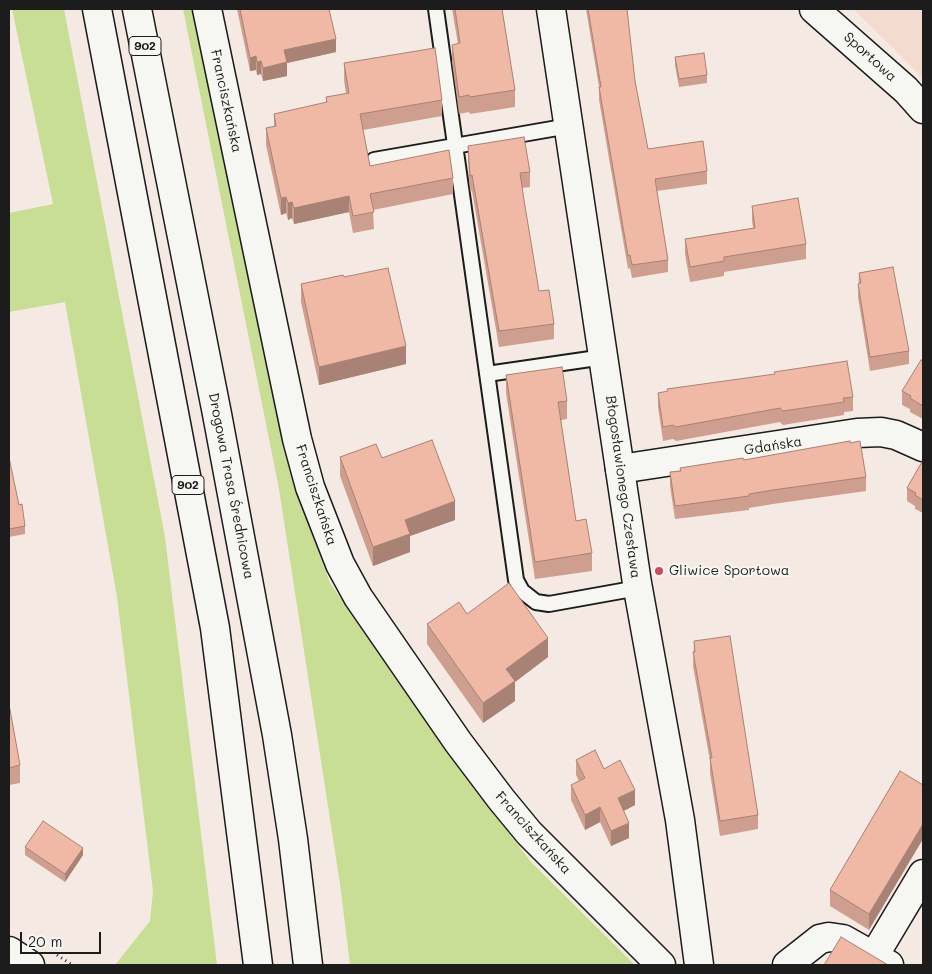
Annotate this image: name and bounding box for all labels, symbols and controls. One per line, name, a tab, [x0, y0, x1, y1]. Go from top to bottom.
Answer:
street label: Sportowa	[840, 29, 900, 85]
road number: 902	[129, 36, 161, 56]
street label: Franciszkańska	[207, 48, 245, 154]
street label: Drogowa Trasa Średnicowa	[205, 391, 257, 581]
street label: Błogosławionego Czesława	[602, 395, 644, 579]
street label: Gdańska	[743, 433, 803, 459]
street label: Franciszkańska	[292, 442, 340, 548]
road number: 902	[172, 476, 204, 494]
place label: Gliwice Sportowa	[669, 563, 790, 579]
marker: Gliwice Sportowa	[653, 565, 665, 577]
street label: Franciszkańska	[492, 788, 574, 878]
scale bar	[22, 922, 104, 954]
text: 20 m	[28, 931, 62, 951]

